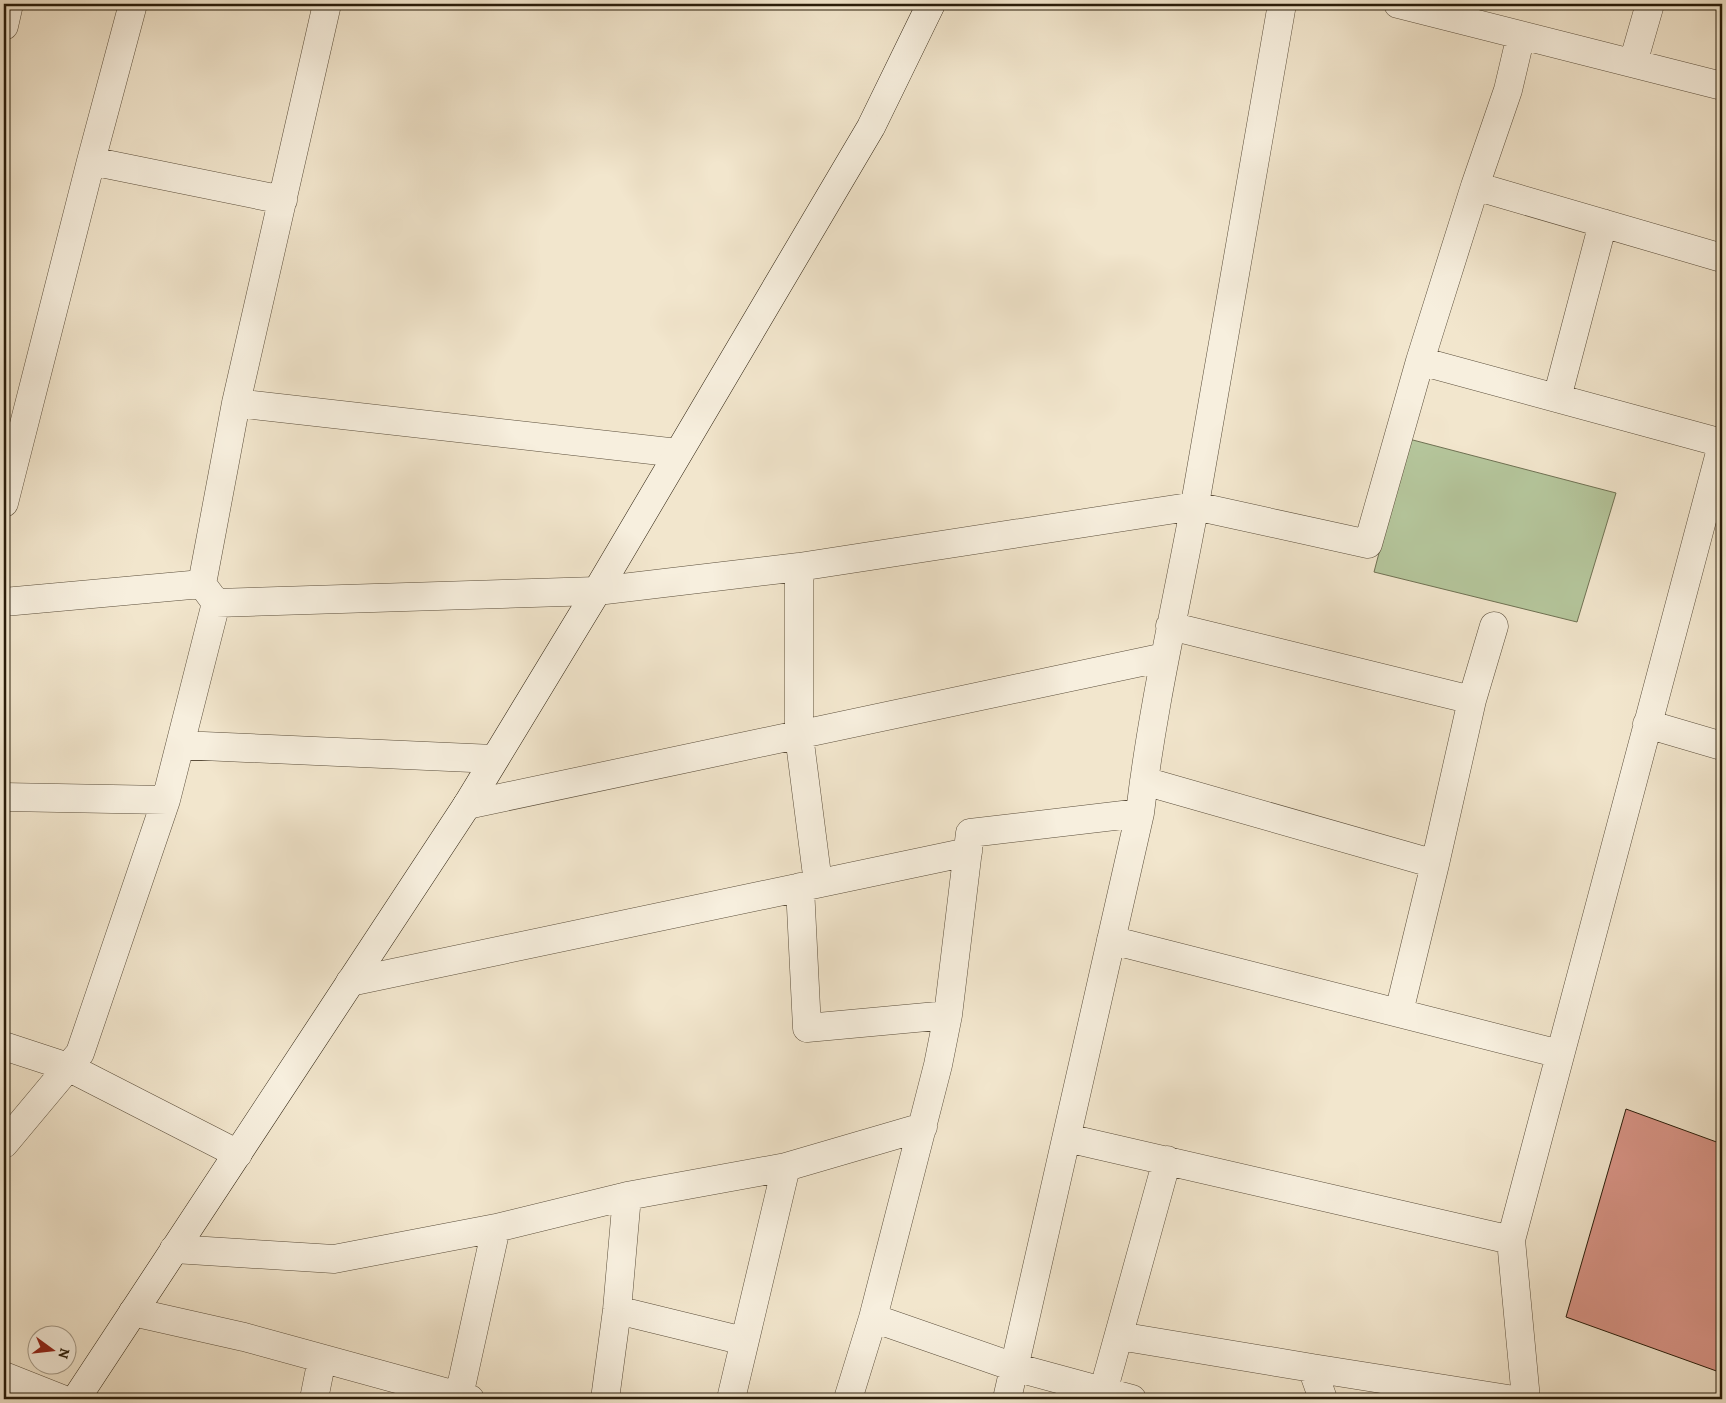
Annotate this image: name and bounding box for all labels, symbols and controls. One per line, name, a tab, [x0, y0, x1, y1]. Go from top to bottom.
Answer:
north arrow	[28, 1326, 78, 1376]
text: N	[54, 1346, 75, 1361]

